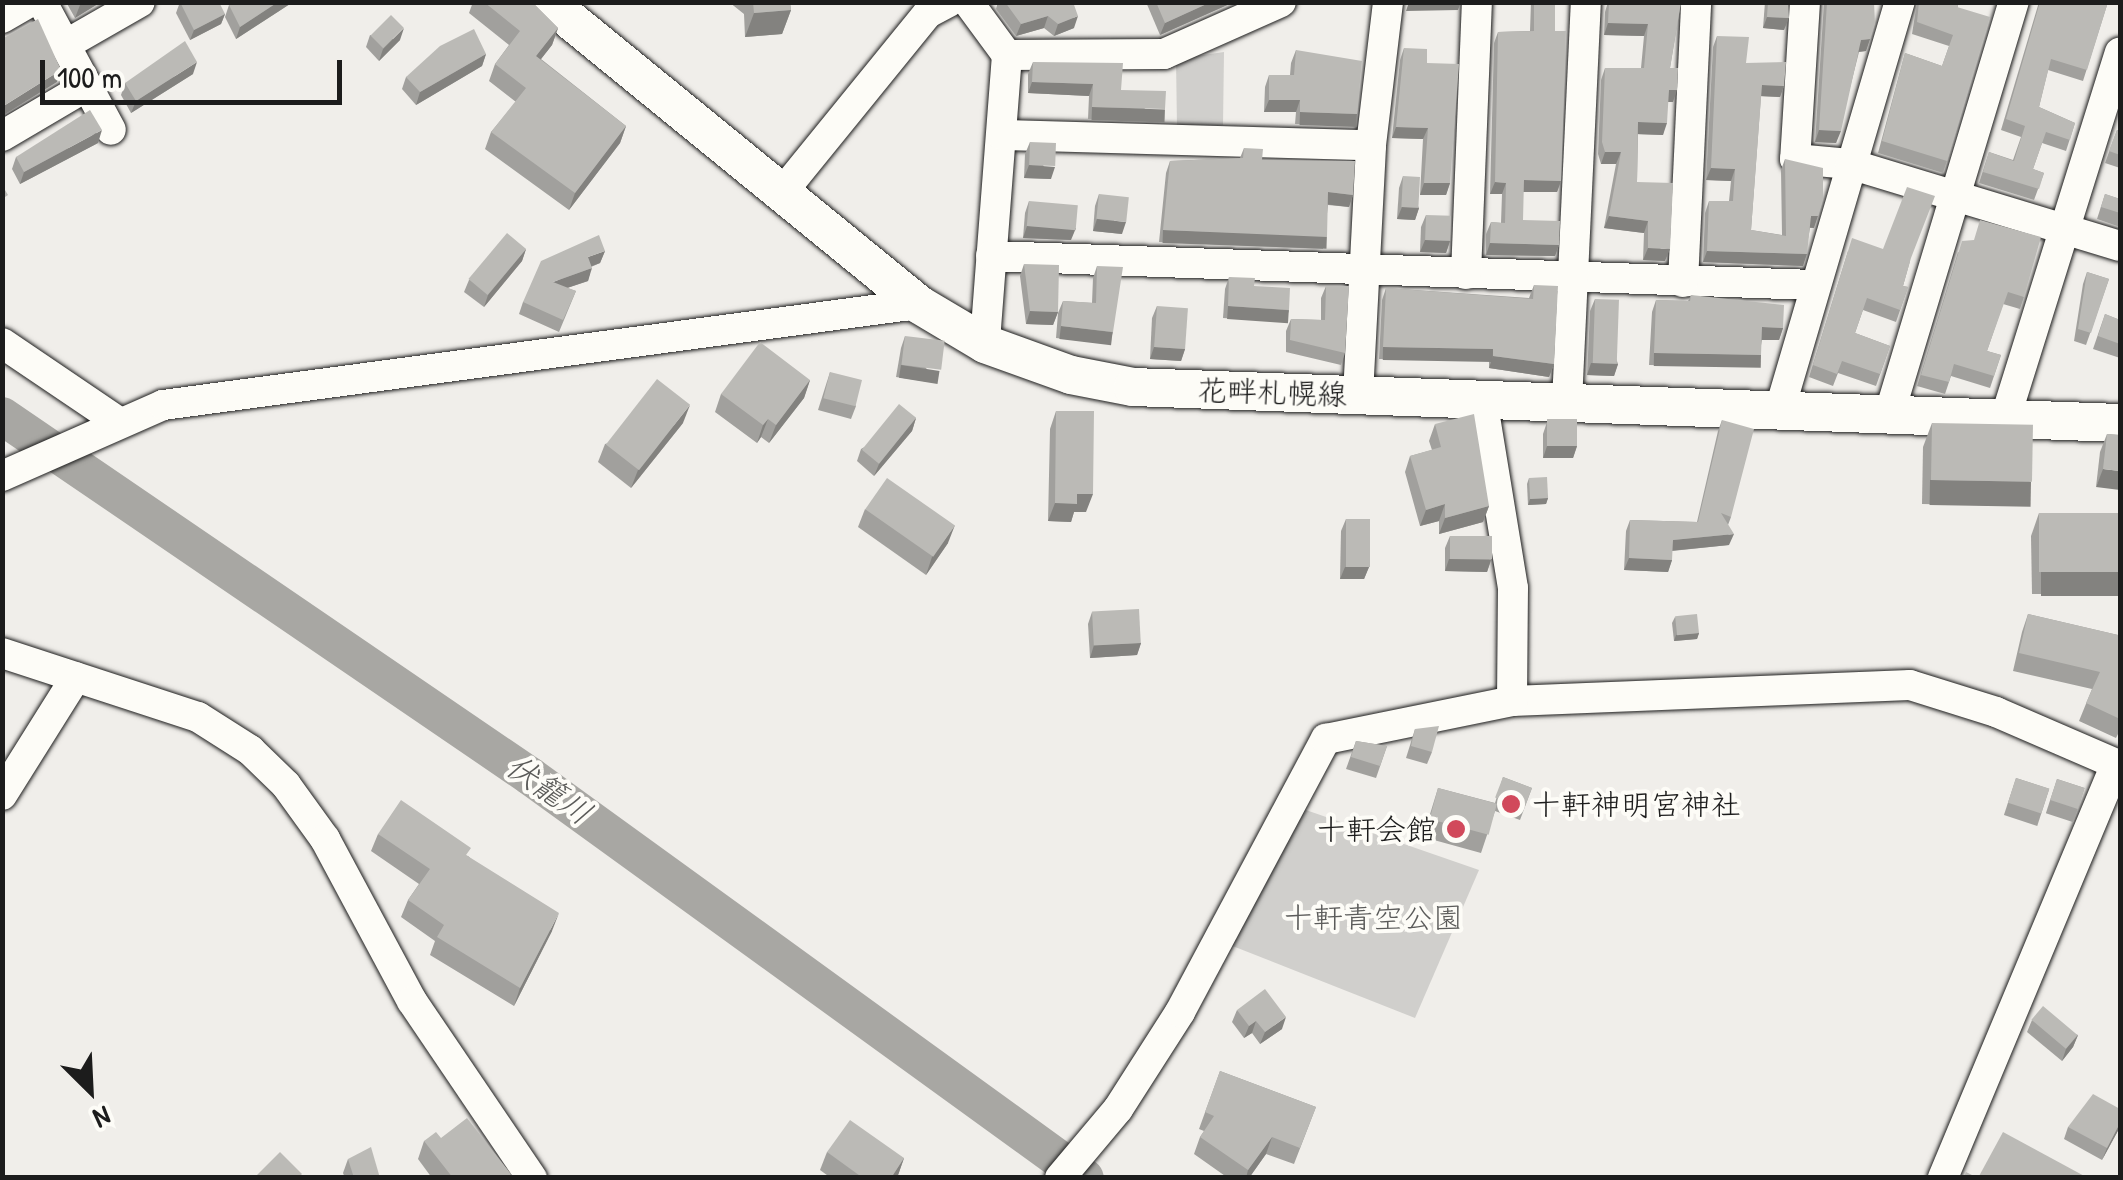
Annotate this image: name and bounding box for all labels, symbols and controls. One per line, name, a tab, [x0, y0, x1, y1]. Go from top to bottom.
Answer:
scale bar	[45, 40, 348, 102]
text: 100 m	[57, 57, 122, 97]
street label: 花畔札幌線	[1196, 371, 1348, 413]
water label: 伏籠川	[499, 747, 599, 833]
place label: 十軒神明宮神社	[1531, 786, 1741, 822]
marker: 十軒神明宮神社	[1500, 793, 1522, 815]
place label: 十軒会館	[1316, 811, 1436, 847]
marker: 十軒会館	[1445, 818, 1467, 840]
park label: 十軒青空公園	[1283, 899, 1463, 935]
north arrow	[40, 1040, 140, 1140]
text: N	[88, 1097, 117, 1138]

